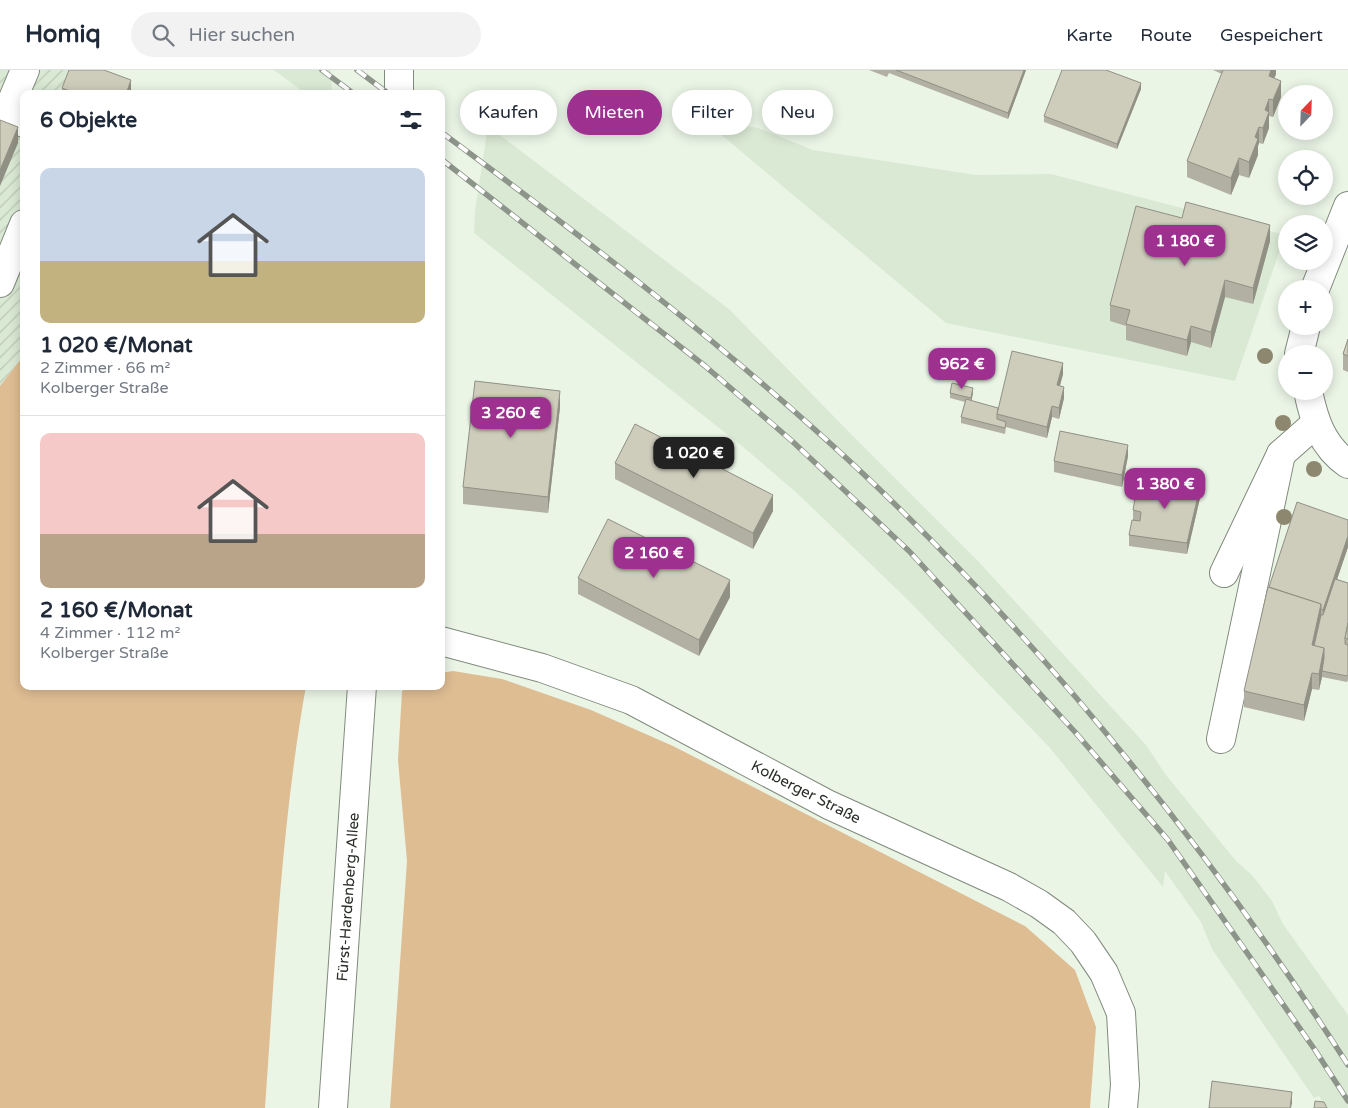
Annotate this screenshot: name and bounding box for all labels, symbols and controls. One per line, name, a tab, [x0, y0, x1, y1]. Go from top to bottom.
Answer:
search box	[131, 12, 481, 57]
text: Homiq	[25, 20, 101, 49]
icon: search	[149, 21, 177, 49]
text: Hier suchen	[189, 24, 295, 46]
text: Karte	[1066, 24, 1112, 46]
text: Route	[1140, 24, 1192, 46]
text: Gespeichert	[1220, 24, 1323, 46]
north arrow	[1278, 85, 1332, 140]
map controls	[1278, 85, 1333, 400]
chip: Kaufen	[460, 90, 557, 135]
chip: Mieten	[567, 90, 662, 135]
chip: Filter	[672, 90, 752, 135]
chip: Neu	[762, 90, 833, 135]
icon: filters	[397, 106, 425, 134]
text: 6 Objekte	[40, 108, 137, 133]
button: locate	[1278, 150, 1333, 205]
icon: home	[188, 200, 278, 290]
button: layers	[1278, 215, 1333, 270]
pin: 1 180 €	[1139, 224, 1231, 267]
text: 1 180 €	[1155, 231, 1215, 251]
button: +	[1278, 280, 1333, 335]
text: 1 020 €/Monat	[40, 333, 192, 358]
button: −	[1278, 345, 1333, 400]
pin: 962 €	[927, 348, 997, 390]
text: 962 €	[939, 354, 985, 374]
text: 2 Zimmer · 66 m²	[40, 358, 170, 378]
text: Kolberger Straße	[40, 378, 168, 398]
pin: 3 260 €	[465, 396, 557, 439]
text: 3 260 €	[481, 403, 541, 423]
pin: 1 020 €	[648, 436, 740, 479]
text: 1 020 €	[664, 443, 724, 463]
icon: home	[188, 466, 278, 556]
pin: 1 380 €	[1119, 468, 1211, 510]
text: 1 380 €	[1135, 474, 1195, 494]
pin: 2 160 €	[608, 536, 700, 579]
text: 2 160 €	[624, 543, 684, 563]
text: 2 160 €/Monat	[40, 598, 192, 623]
text: 4 Zimmer · 112 m²	[40, 623, 180, 643]
text: Kolberger Straße	[40, 643, 168, 663]
street label: Kolberger Straße	[748, 757, 864, 827]
street label: Fürst-Hardenberg-Allee	[333, 812, 363, 982]

